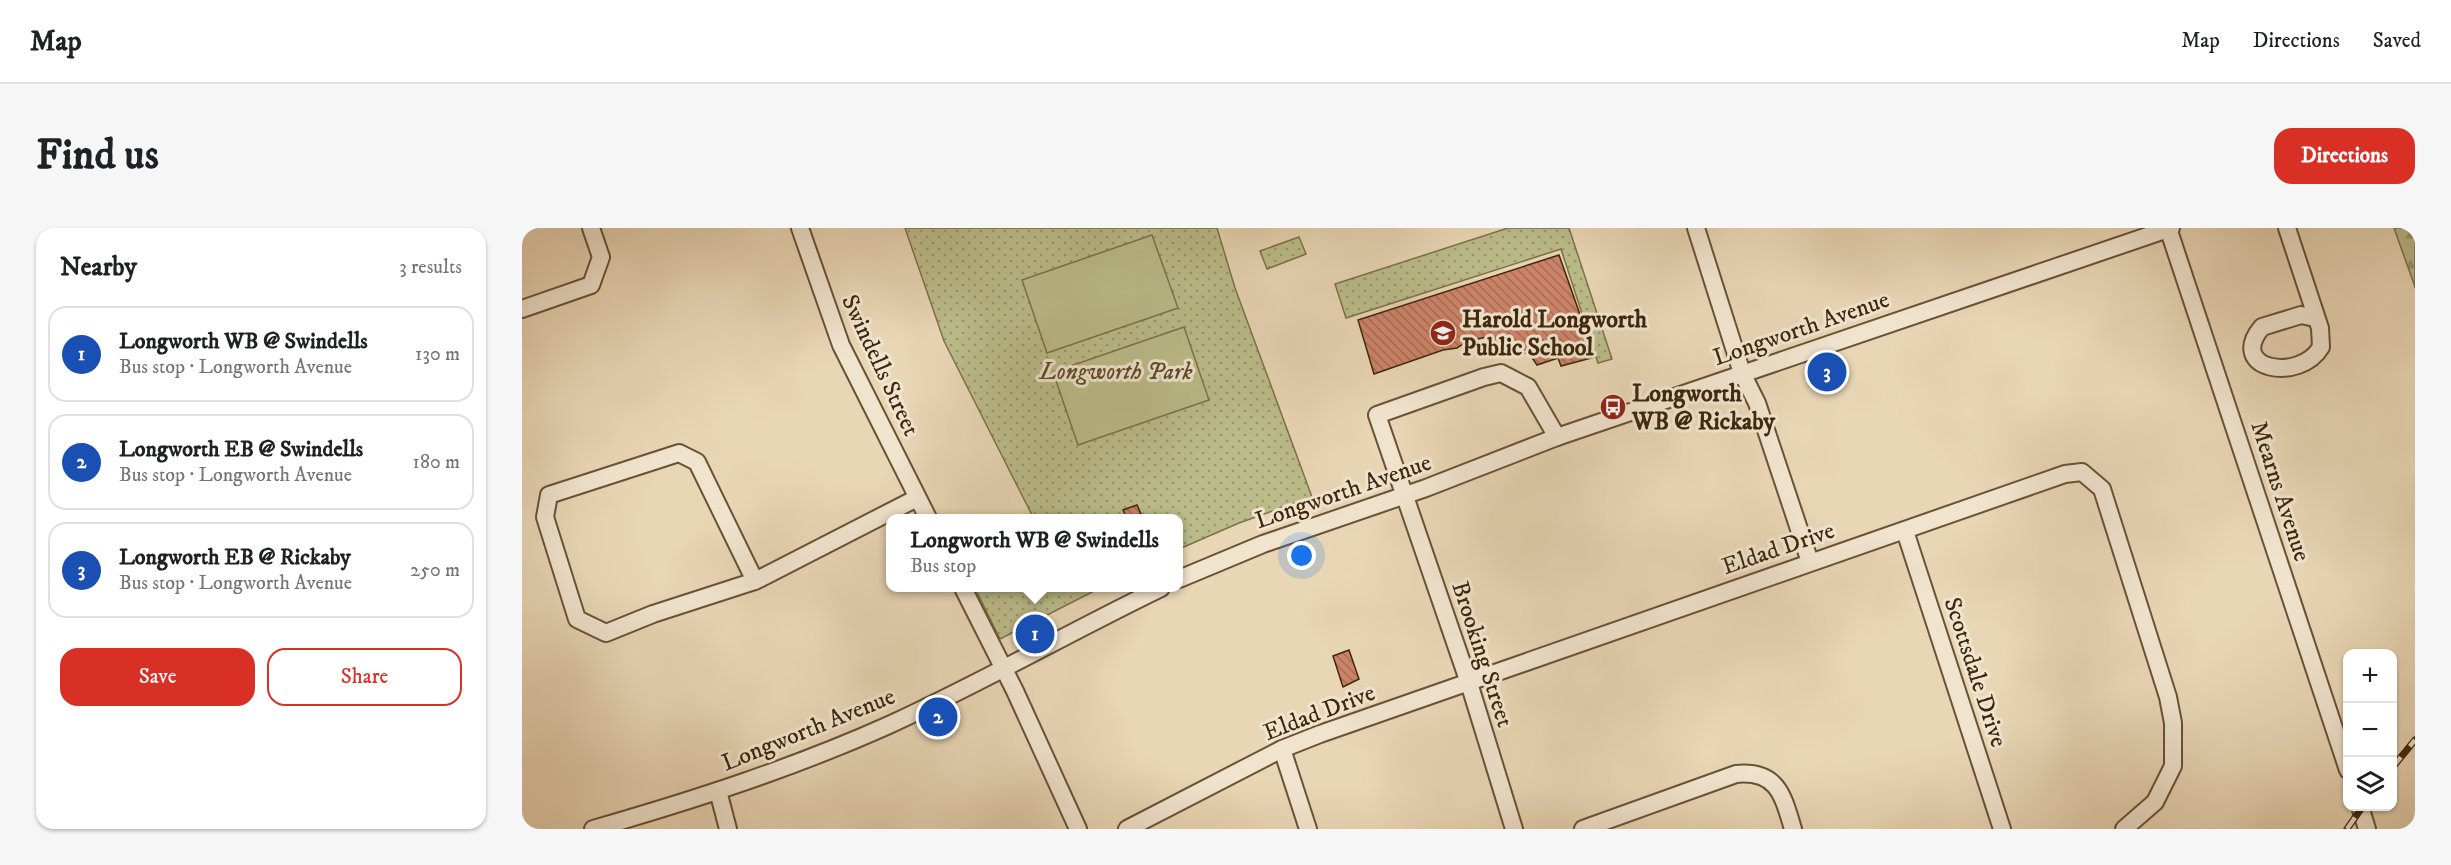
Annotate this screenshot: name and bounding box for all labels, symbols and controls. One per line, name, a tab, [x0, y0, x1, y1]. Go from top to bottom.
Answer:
text: Map	[30, 24, 82, 59]
text: Map	[2181, 28, 2220, 54]
text: Directions	[2253, 28, 2340, 54]
text: Saved	[2373, 28, 2421, 54]
button: Directions	[2274, 128, 2415, 184]
text: Find us	[36, 130, 159, 182]
text: Nearby	[60, 251, 137, 284]
text: 3 results	[399, 255, 462, 280]
street label: Longworth Avenue	[1709, 285, 1893, 373]
street label: Swindells Street	[834, 290, 926, 441]
place label: Harold Longworth Public School	[1462, 305, 1647, 363]
school or university icon: Harold Longworth Public School	[1428, 318, 1458, 348]
text: Longworth WB @ Swindells	[119, 328, 368, 355]
text: 1	[78, 342, 85, 367]
text: 130 m	[415, 342, 460, 367]
pin: 3	[1808, 350, 1846, 394]
text: Bus stop · Longworth Avenue	[119, 355, 352, 380]
park label: Longworth Park	[1037, 357, 1193, 387]
place label: Longworth WB @ Rickaby	[1631, 379, 1775, 437]
bus stop icon: Longworth WB @ Rickaby	[1598, 392, 1628, 422]
street label: Mearns Avenue	[2243, 417, 2317, 565]
text: Longworth EB @ Swindells	[119, 436, 363, 463]
street label: Longworth Avenue	[1251, 448, 1435, 536]
text: 2	[77, 450, 86, 475]
text: 180 m	[413, 450, 460, 475]
text: Bus stop · Longworth Avenue	[119, 463, 352, 488]
popup	[886, 514, 1183, 592]
street label: Eldad Drive	[1718, 516, 1839, 582]
text: Longworth WB @ Swindells	[910, 527, 1159, 554]
your location	[1287, 541, 1316, 570]
text: Longworth EB @ Rickaby	[119, 544, 351, 571]
text: Bus stop	[910, 554, 976, 579]
text: 3	[78, 558, 85, 583]
text: 250 m	[410, 558, 460, 583]
text: Bus stop · Longworth Avenue	[119, 571, 352, 596]
street label: Brooking Street	[1444, 578, 1520, 731]
street label: Scottsdale Drive	[1937, 594, 2013, 751]
pin: 1	[1016, 612, 1054, 656]
button: Save	[60, 648, 255, 706]
button: Share	[267, 648, 462, 706]
map controls	[2343, 649, 2397, 811]
button: +	[2343, 649, 2397, 703]
street label: Eldad Drive	[1259, 678, 1379, 748]
street label: Longworth Avenue	[717, 682, 899, 778]
pin: 2	[918, 694, 958, 740]
button: −	[2343, 703, 2397, 757]
button: layers	[2343, 757, 2397, 811]

